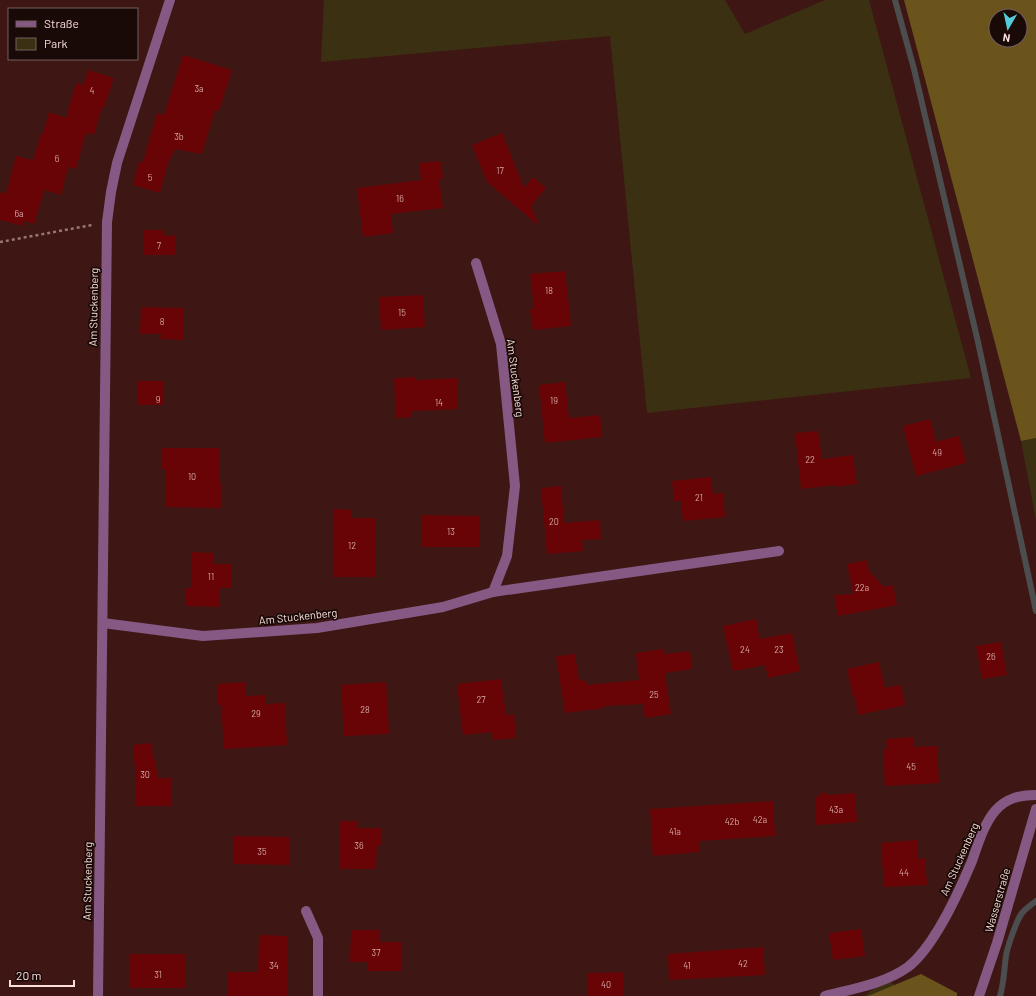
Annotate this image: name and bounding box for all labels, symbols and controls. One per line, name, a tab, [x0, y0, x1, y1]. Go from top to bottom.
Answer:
legend	[8, 8, 138, 60]
north arrow	[988, 8, 1028, 48]
text: Straße	[44, 16, 79, 30]
text: N	[1002, 31, 1011, 45]
text: Park	[44, 36, 68, 50]
house number: 3a	[194, 83, 204, 94]
house number: 4	[90, 85, 95, 96]
house number: 3b	[174, 131, 184, 142]
house number: 6	[55, 153, 60, 164]
house number: 17	[496, 165, 504, 176]
house number: 5	[148, 172, 153, 183]
house number: 16	[396, 193, 404, 204]
house number: 6a	[14, 208, 24, 219]
house number: 7	[157, 240, 162, 251]
street label: Am Stuckenberg	[86, 267, 100, 346]
house number: 18	[545, 285, 553, 296]
house number: 15	[398, 307, 406, 318]
house number: 8	[160, 316, 165, 327]
street label: Am Stuckenberg	[505, 338, 527, 418]
house number: 9	[156, 394, 161, 405]
house number: 19	[550, 395, 558, 406]
house number: 14	[435, 397, 443, 408]
house number: 49	[932, 447, 942, 458]
house number: 22	[805, 454, 815, 465]
house number: 10	[188, 471, 196, 482]
house number: 21	[695, 492, 703, 503]
house number: 20	[549, 516, 559, 527]
house number: 13	[447, 526, 455, 537]
house number: 12	[348, 540, 356, 551]
house number: 11	[208, 571, 214, 582]
house number: 22a	[855, 582, 869, 593]
street label: Am Stuckenberg	[258, 605, 338, 627]
house number: 24	[740, 644, 750, 655]
house number: 23	[774, 644, 784, 655]
house number: 26	[986, 651, 996, 662]
house number: 25	[649, 689, 659, 700]
house number: 27	[476, 694, 486, 705]
house number: 28	[360, 704, 370, 715]
house number: 29	[251, 708, 261, 719]
house number: 45	[906, 761, 916, 772]
house number: 30	[140, 769, 150, 780]
house number: 43a	[829, 804, 843, 815]
house number: 42a	[753, 814, 767, 825]
house number: 42b	[725, 816, 739, 827]
street label: Am Stuckenberg	[937, 820, 981, 898]
house number: 41a	[669, 826, 681, 837]
house number: 36	[354, 840, 364, 851]
street label: Am Stuckenberg	[80, 841, 94, 920]
house number: 35	[257, 846, 267, 857]
street label: Wasserstraße	[982, 866, 1012, 933]
house number: 44	[899, 867, 909, 878]
house number: 37	[372, 947, 381, 958]
house number: 42	[738, 958, 748, 969]
house number: 34	[269, 960, 279, 971]
house number: 41	[683, 960, 691, 971]
scale bar	[10, 962, 74, 988]
text: 20 m	[16, 968, 42, 982]
house number: 31	[154, 969, 162, 980]
house number: 40	[601, 979, 611, 990]

